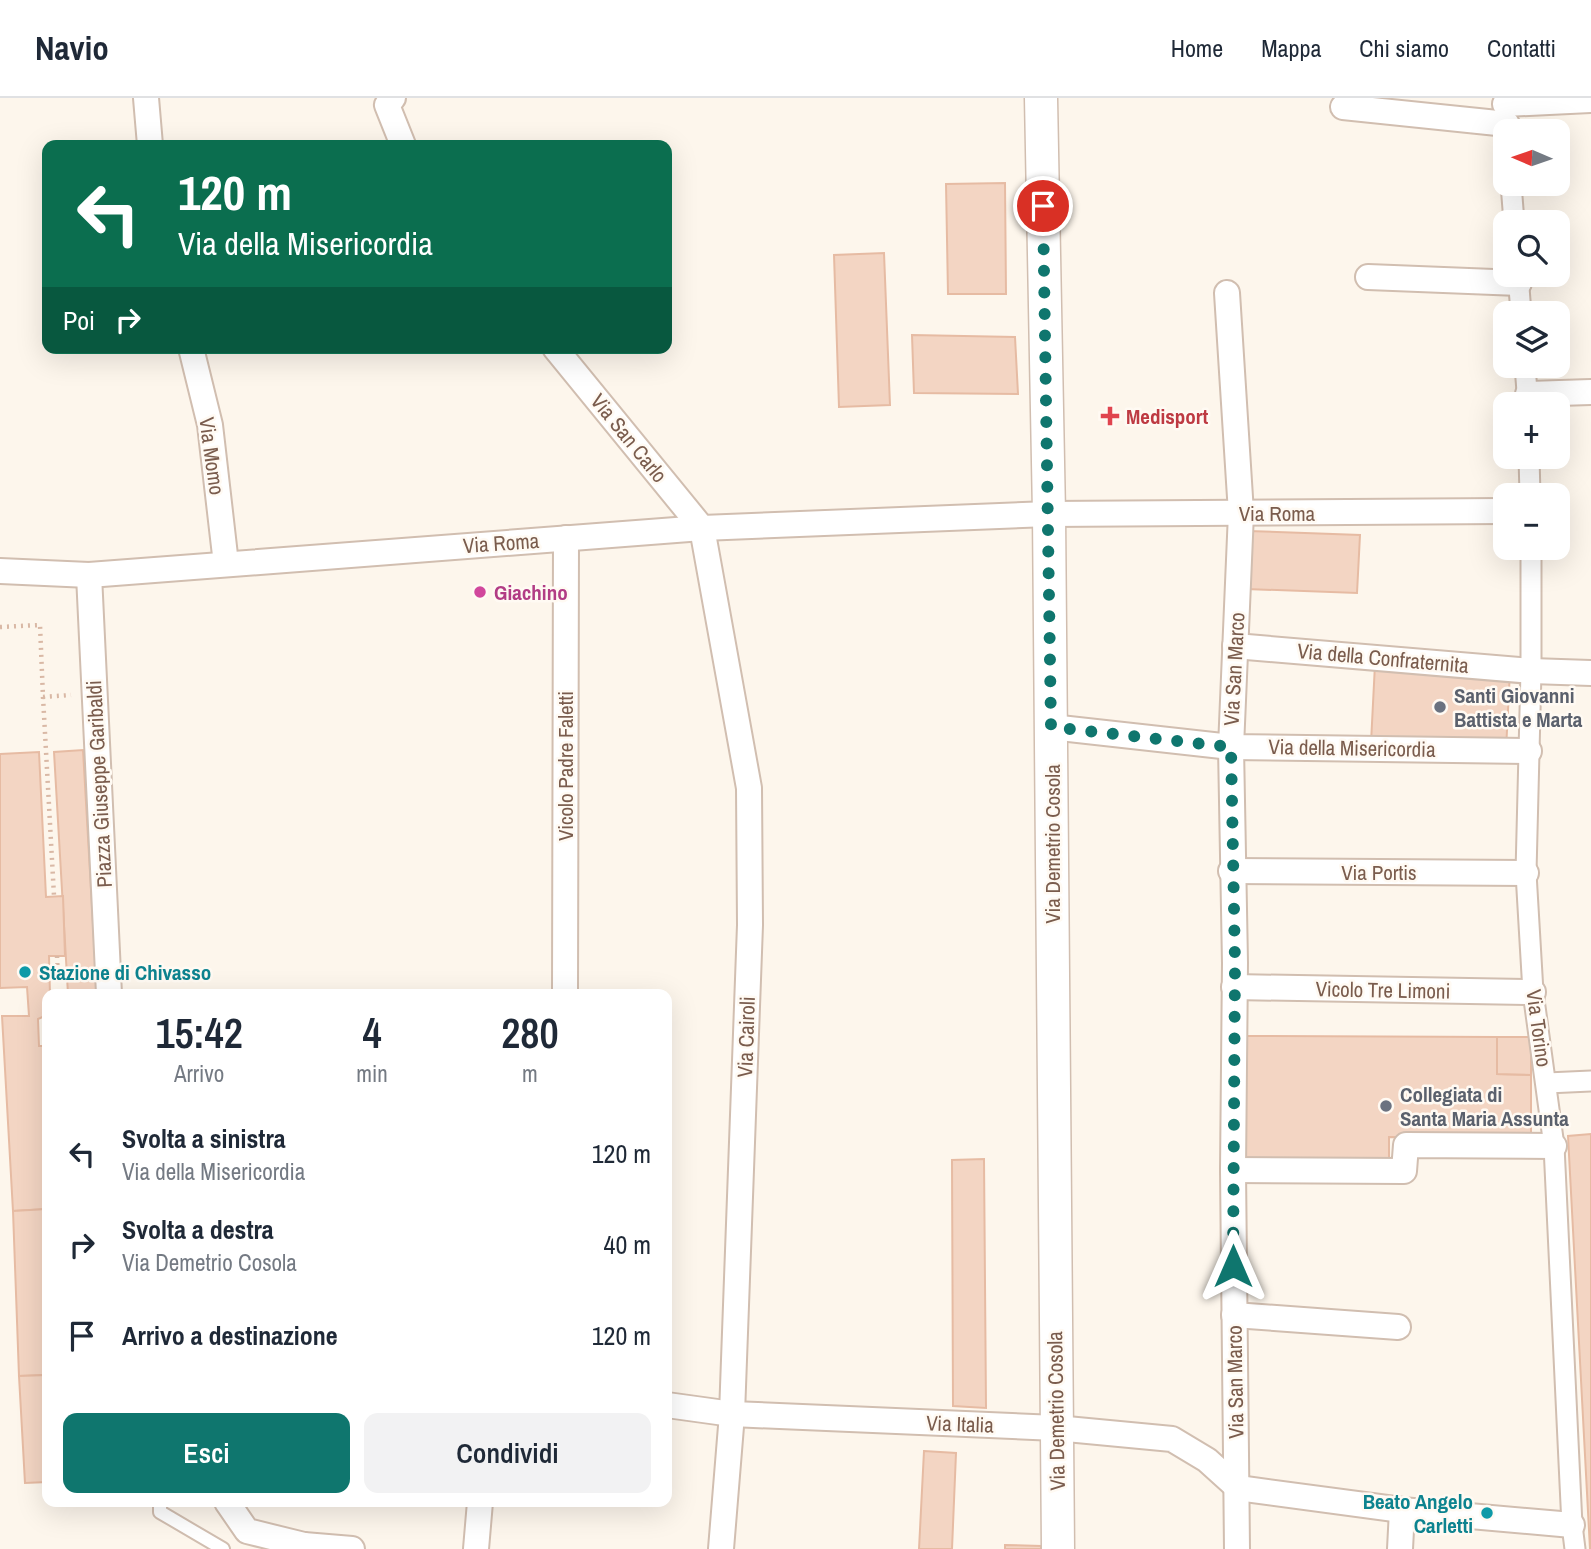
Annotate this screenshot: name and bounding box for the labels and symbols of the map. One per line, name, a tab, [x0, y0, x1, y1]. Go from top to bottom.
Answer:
north arrow	[1493, 119, 1570, 196]
pin	[1013, 176, 1073, 236]
street label: Via San Carlo	[584, 387, 674, 489]
place label: Medisport	[1126, 402, 1209, 431]
marker: Medisport	[1100, 406, 1120, 426]
street label: Via Momo	[192, 415, 232, 497]
street label: Via Roma	[1239, 499, 1316, 528]
street label: Via Roma	[462, 526, 540, 560]
place label: Giachino	[494, 578, 568, 607]
marker: Giachino	[472, 584, 488, 600]
street label: Via San Marco	[1217, 612, 1251, 726]
street label: Via della Confraternita	[1296, 636, 1470, 680]
street label: Piazza Giuseppe Garibaldi	[79, 680, 119, 888]
place label: Santi Giovanni Battista e Marta	[1454, 681, 1583, 734]
street label: Vicolo Padre Faletti	[551, 691, 580, 841]
marker: Santi Giovanni Battista e Marta	[1432, 699, 1448, 715]
street label: Via della Misericordia	[1268, 732, 1436, 764]
street label: Via Demetrio Cosola	[1038, 764, 1067, 924]
street label: Via Portis	[1341, 858, 1417, 887]
place label: Stazione di Chivasso	[39, 958, 211, 987]
marker: Stazione di Chivasso	[17, 964, 33, 980]
street label: Vicolo Tre Limoni	[1315, 974, 1451, 1006]
street label: Via Torino	[1519, 987, 1559, 1069]
street label: Via Cairoli	[730, 996, 762, 1078]
place label: Collegiata di Santa Maria Assunta	[1400, 1080, 1569, 1133]
marker: Collegiata di Santa Maria Assunta	[1378, 1098, 1394, 1114]
position arrow	[1196, 1229, 1270, 1303]
street label: Via San Marco	[1220, 1325, 1250, 1439]
street label: Via Demetrio Cosola	[1040, 1331, 1072, 1491]
street label: Via Italia	[926, 1408, 995, 1440]
place label: Beato Angelo Carletti	[1363, 1487, 1473, 1540]
marker: Beato Angelo Carletti	[1479, 1505, 1495, 1521]

